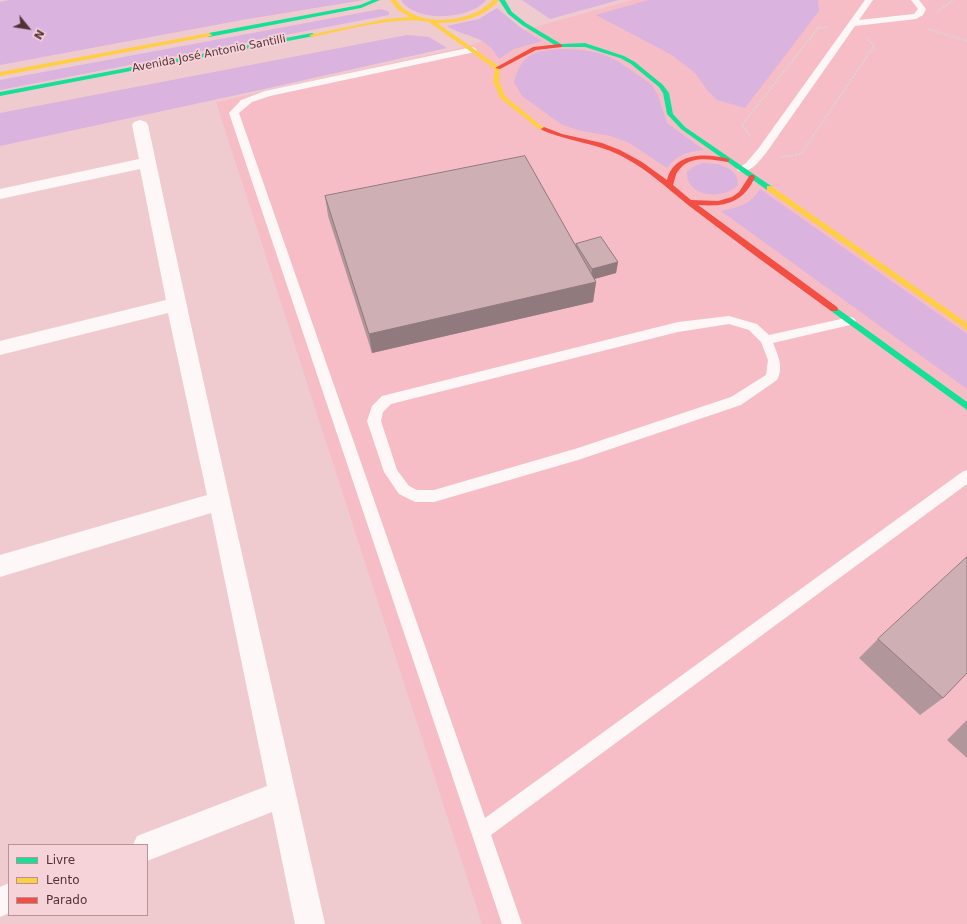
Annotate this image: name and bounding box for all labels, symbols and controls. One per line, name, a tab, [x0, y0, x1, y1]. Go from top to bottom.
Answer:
north arrow	[8, 8, 48, 48]
text: N	[31, 27, 47, 41]
street label: Avenida José Antonio Santilli	[131, 33, 287, 75]
legend	[8, 844, 148, 916]
text: Livre	[46, 853, 75, 867]
text: Lento	[46, 873, 80, 887]
text: Parado	[46, 893, 87, 907]

